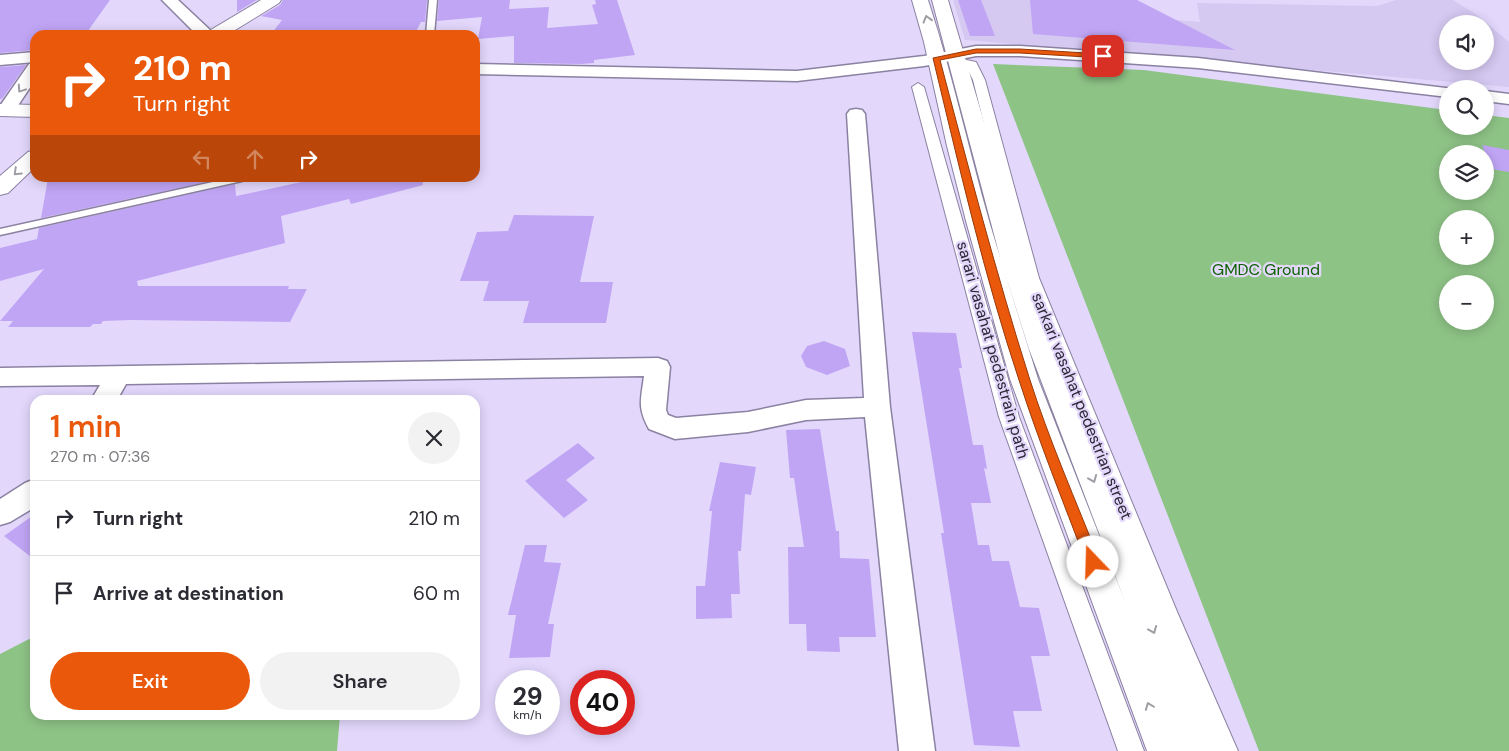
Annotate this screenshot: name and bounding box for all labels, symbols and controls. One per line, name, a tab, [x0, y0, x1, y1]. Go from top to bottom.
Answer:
map controls	[1439, 15, 1494, 330]
button: sound	[1439, 15, 1494, 70]
one-way arrow	[922, 16, 932, 24]
pin	[1082, 35, 1124, 77]
icon: arrive	[1089, 42, 1117, 70]
text: 210 m	[133, 45, 232, 91]
icon: right	[50, 50, 115, 115]
button: search	[1439, 80, 1494, 135]
one-way arrow	[18, 83, 27, 93]
text: Turn right	[133, 89, 230, 118]
icon: left	[188, 145, 216, 173]
icon: ahead	[241, 145, 269, 173]
icon: right	[294, 145, 322, 173]
button: layers	[1439, 145, 1494, 200]
one-way arrow	[14, 166, 23, 175]
button: +	[1439, 210, 1494, 265]
street label: sarari vasahat pedestrain path	[952, 239, 1034, 461]
park label: GMDC Ground	[1212, 259, 1320, 280]
button: −	[1439, 275, 1494, 330]
street label: sarkari vasahat pedestrian street	[1027, 289, 1137, 523]
text: 1 min	[50, 407, 122, 446]
button: close	[408, 412, 460, 464]
text: 270 m · 07:36	[50, 446, 150, 467]
one-way arrow	[1087, 475, 1097, 483]
icon: right	[50, 504, 78, 532]
text: Turn right	[93, 506, 183, 531]
text: 210 m	[408, 506, 460, 531]
position arrow	[1066, 535, 1118, 587]
icon: arrive	[50, 579, 78, 607]
text: Arrive at destination	[93, 581, 284, 606]
text: 60 m	[413, 581, 460, 606]
one-way arrow	[1147, 625, 1157, 634]
button: Exit	[50, 652, 250, 710]
button: Share	[260, 652, 460, 710]
speed limit sign: 40	[570, 670, 635, 735]
text: 29	[512, 680, 543, 713]
one-way arrow	[1145, 702, 1155, 710]
text: km/h	[513, 707, 542, 723]

